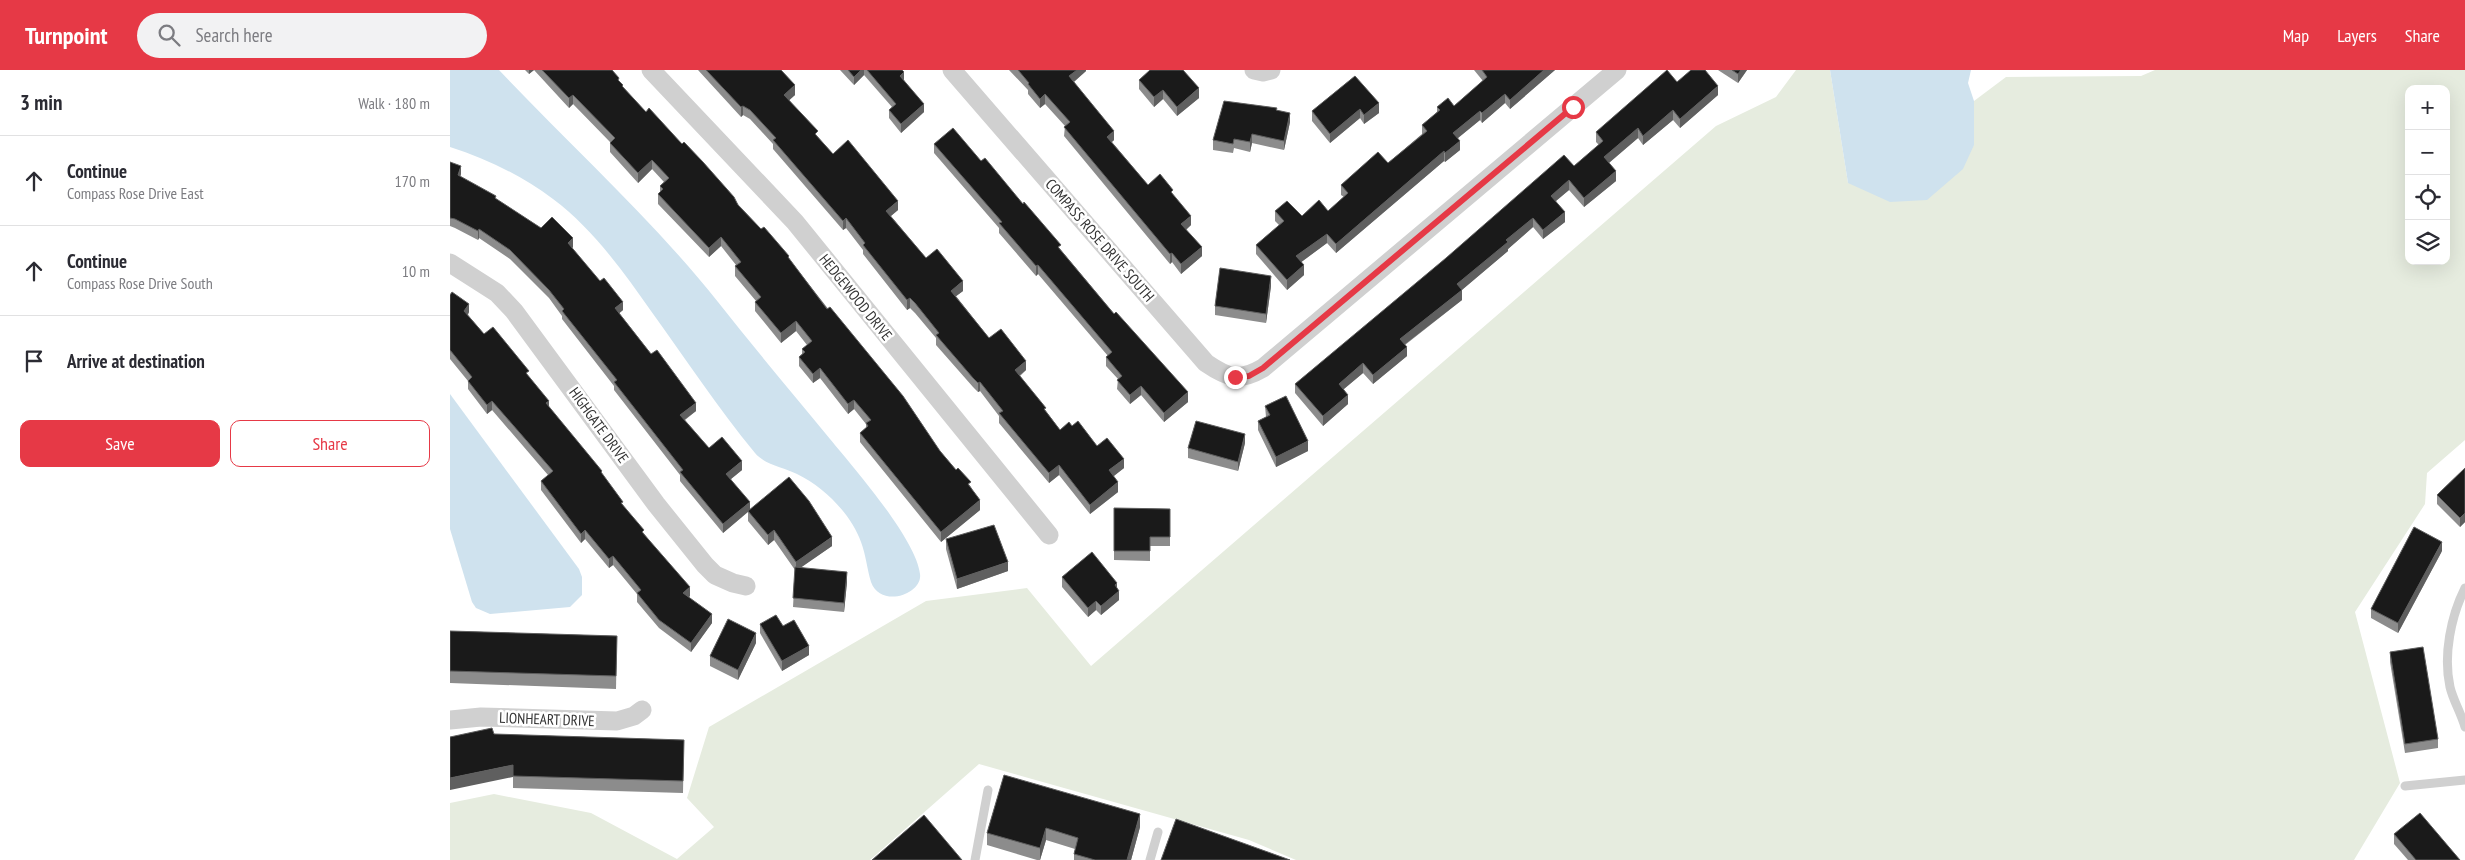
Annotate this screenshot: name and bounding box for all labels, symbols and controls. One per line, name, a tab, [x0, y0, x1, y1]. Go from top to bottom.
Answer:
search box	[137, 13, 487, 58]
text: Turnpoint	[25, 20, 107, 51]
icon: search	[155, 21, 183, 49]
text: Search here	[195, 23, 273, 47]
text: Map	[2283, 24, 2309, 47]
text: Layers	[2337, 24, 2377, 47]
text: Share	[2405, 24, 2440, 47]
map controls	[2405, 85, 2450, 265]
button: +	[2405, 85, 2450, 130]
text: 3 min	[20, 89, 62, 116]
text: Walk · 180 m	[358, 93, 430, 113]
route start	[1562, 96, 1585, 119]
button: −	[2405, 130, 2450, 175]
text: Continue	[67, 159, 127, 183]
icon: ahead	[20, 167, 48, 195]
text: 170 m	[395, 171, 430, 191]
street label: COMPASS ROSE DRIVE SOUTH	[1041, 175, 1159, 305]
button: locate	[2405, 175, 2450, 220]
text: Compass Rose Drive East	[67, 183, 204, 203]
button: layers	[2405, 220, 2450, 265]
text: Continue	[67, 249, 127, 273]
street label: HEDGEWOOD DRIVE	[815, 250, 897, 344]
icon: ahead	[20, 257, 48, 285]
text: 10 m	[402, 261, 430, 281]
text: Compass Rose Drive South	[67, 273, 213, 293]
icon: arrive	[20, 347, 48, 375]
text: Arrive at destination	[67, 349, 205, 373]
route end	[1224, 366, 1247, 389]
street label: HIGHGATE DRIVE	[565, 383, 633, 467]
button: Save	[20, 420, 220, 467]
button: Share	[230, 420, 430, 467]
street label: LIONHEART DRIVE	[499, 708, 595, 730]

